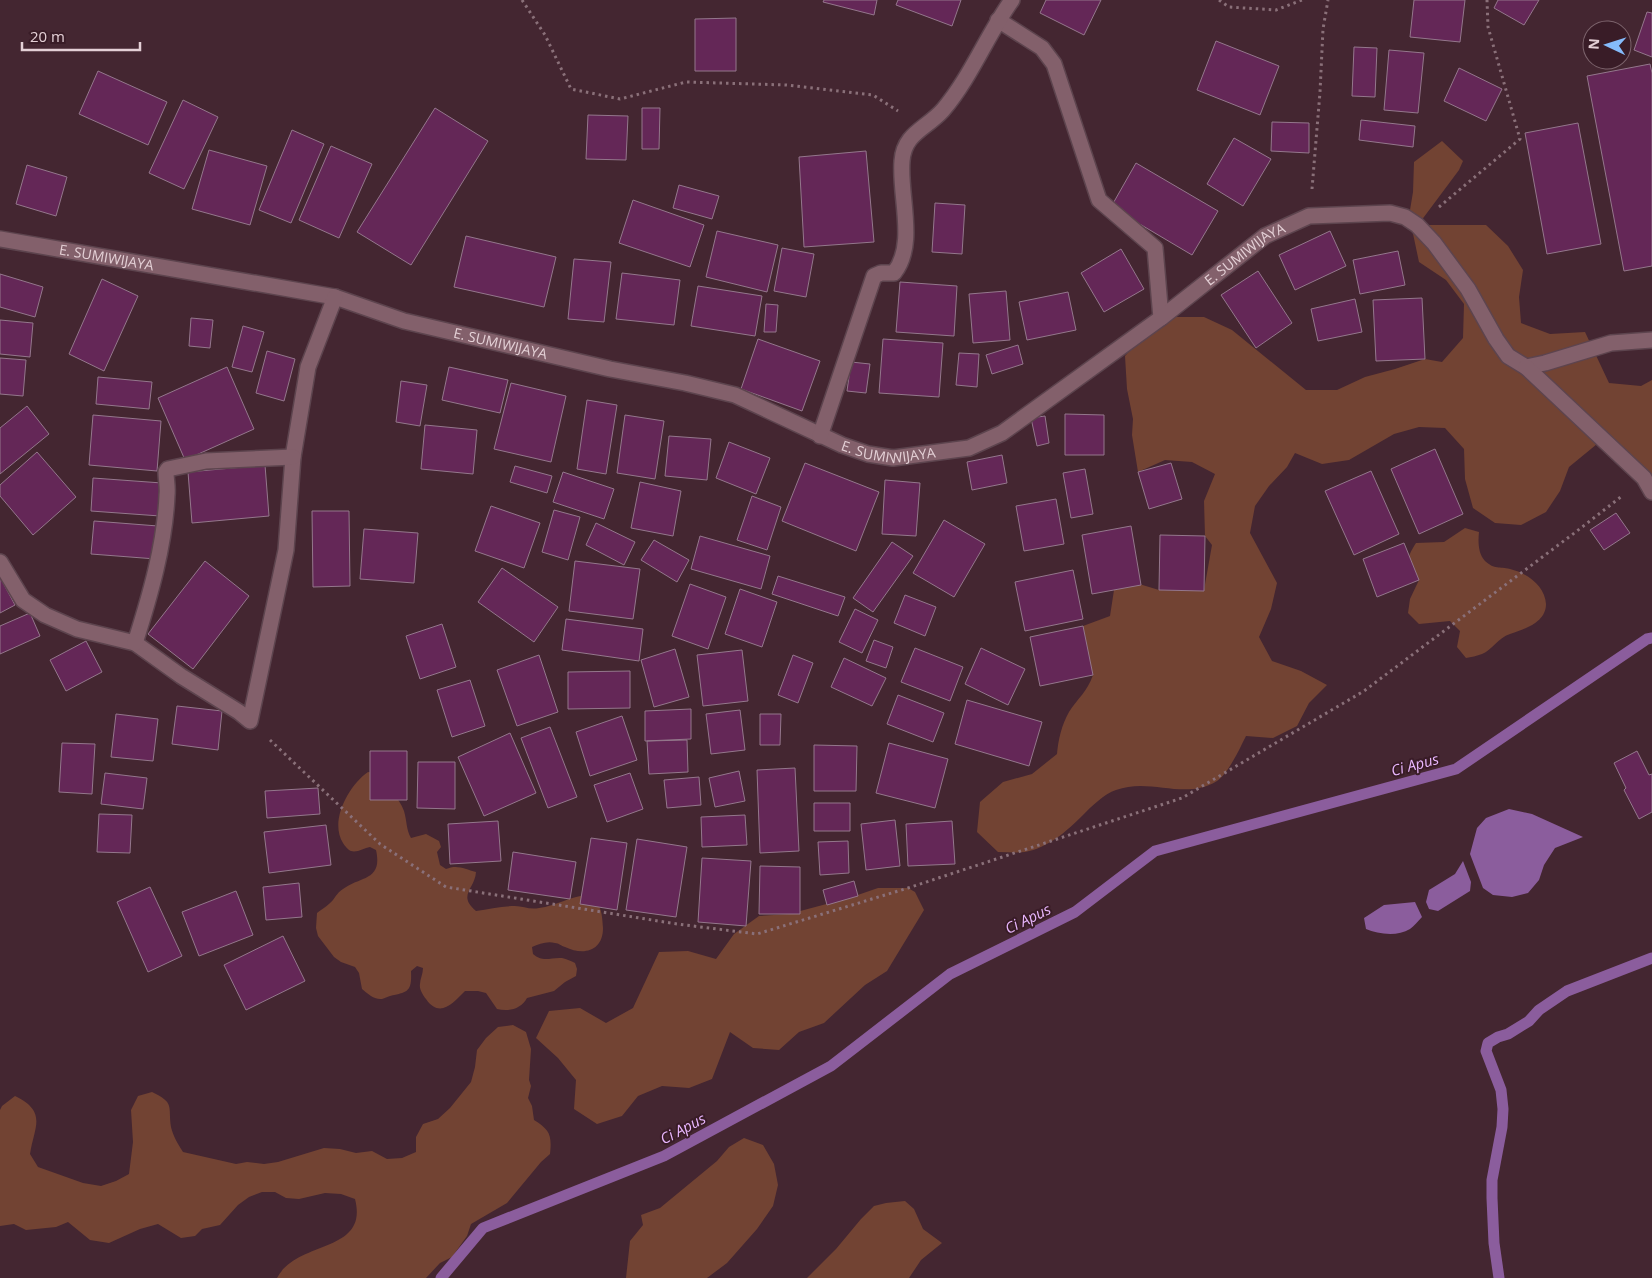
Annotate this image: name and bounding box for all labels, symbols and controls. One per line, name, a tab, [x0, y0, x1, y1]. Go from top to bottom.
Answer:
scale bar	[22, 20, 140, 52]
north arrow	[1582, 20, 1632, 70]
text: 20 m	[30, 26, 65, 46]
text: N	[1584, 38, 1603, 50]
street label: E. SUMIWIJAYA	[1200, 218, 1288, 289]
street label: E. SUMIWIJAYA	[58, 239, 155, 274]
street label: E. SUMIWIJAYA	[452, 323, 549, 363]
street label: E. SUMIWIJAYA	[839, 435, 937, 467]
water label: Ci Apus	[1389, 748, 1441, 780]
water label: Ci Apus	[1001, 898, 1054, 938]
water label: Ci Apus	[656, 1108, 709, 1148]

